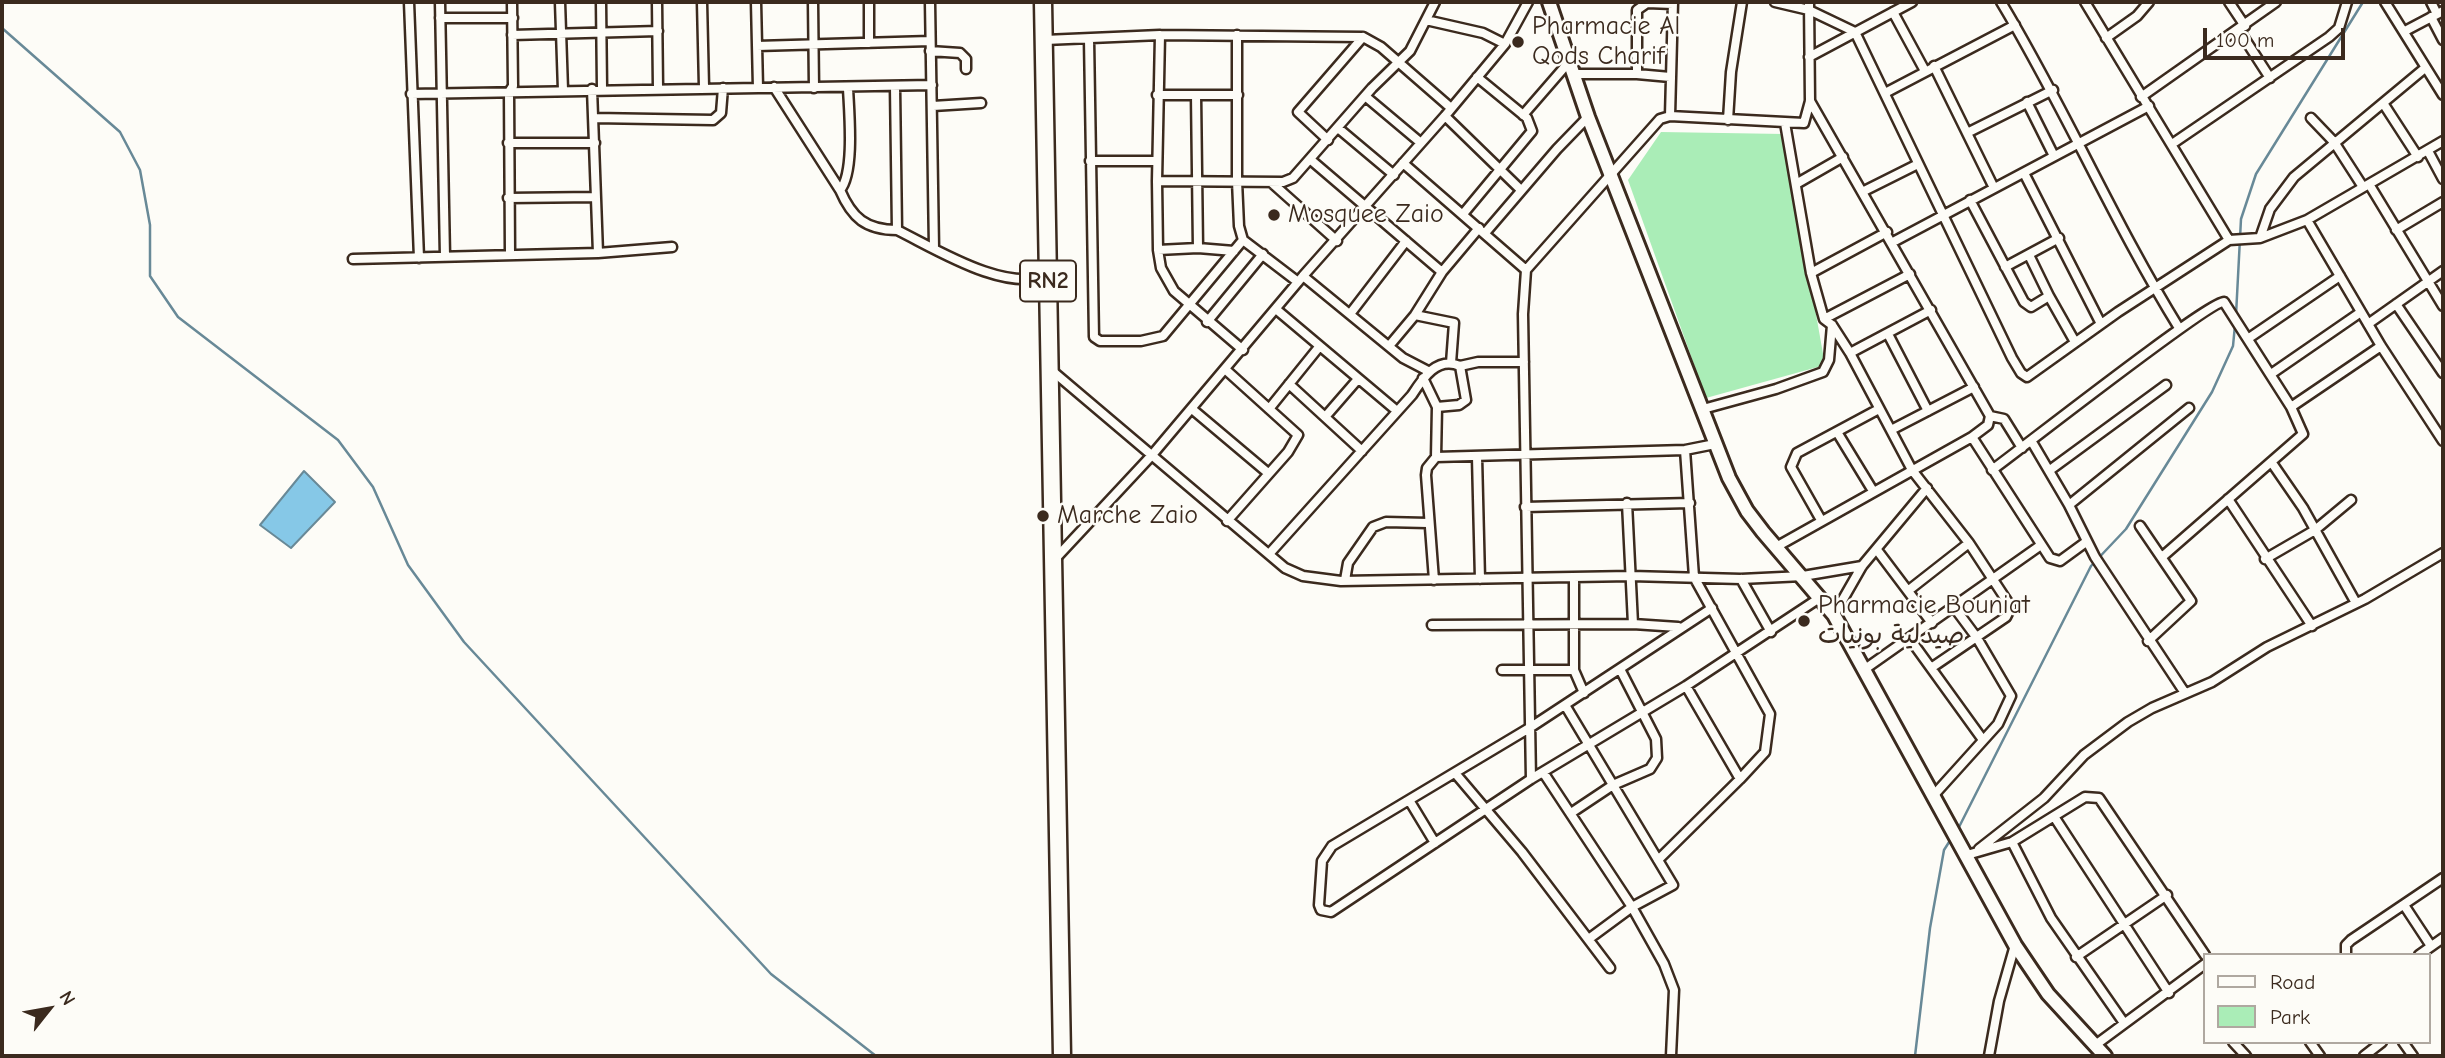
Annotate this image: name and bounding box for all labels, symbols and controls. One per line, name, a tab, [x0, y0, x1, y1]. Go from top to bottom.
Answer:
place label: Pharmacie Al Qods Charif	[1532, 11, 1680, 72]
scale bar	[2207, 14, 2349, 58]
text: 100 m	[2216, 28, 2274, 52]
marker: Pharmacie Al Qods Charif	[1510, 34, 1526, 50]
place label: Mosquee Zaio	[1288, 199, 1444, 231]
marker: Mosquee Zaio	[1266, 207, 1282, 223]
road number: RN2	[1020, 260, 1076, 302]
place label: Marche Zaio	[1057, 500, 1198, 532]
marker: Marche Zaio	[1035, 508, 1051, 524]
place label: Pharmacie Bouniat صيدلية بونيات	[1818, 590, 2030, 652]
marker: Pharmacie Bouniat صيدلية بونيات	[1796, 613, 1812, 629]
legend	[2204, 953, 2431, 1044]
text: Road	[2270, 970, 2315, 994]
north arrow	[14, 974, 84, 1044]
text: N	[54, 987, 80, 1009]
text: Park	[2270, 1005, 2310, 1029]

